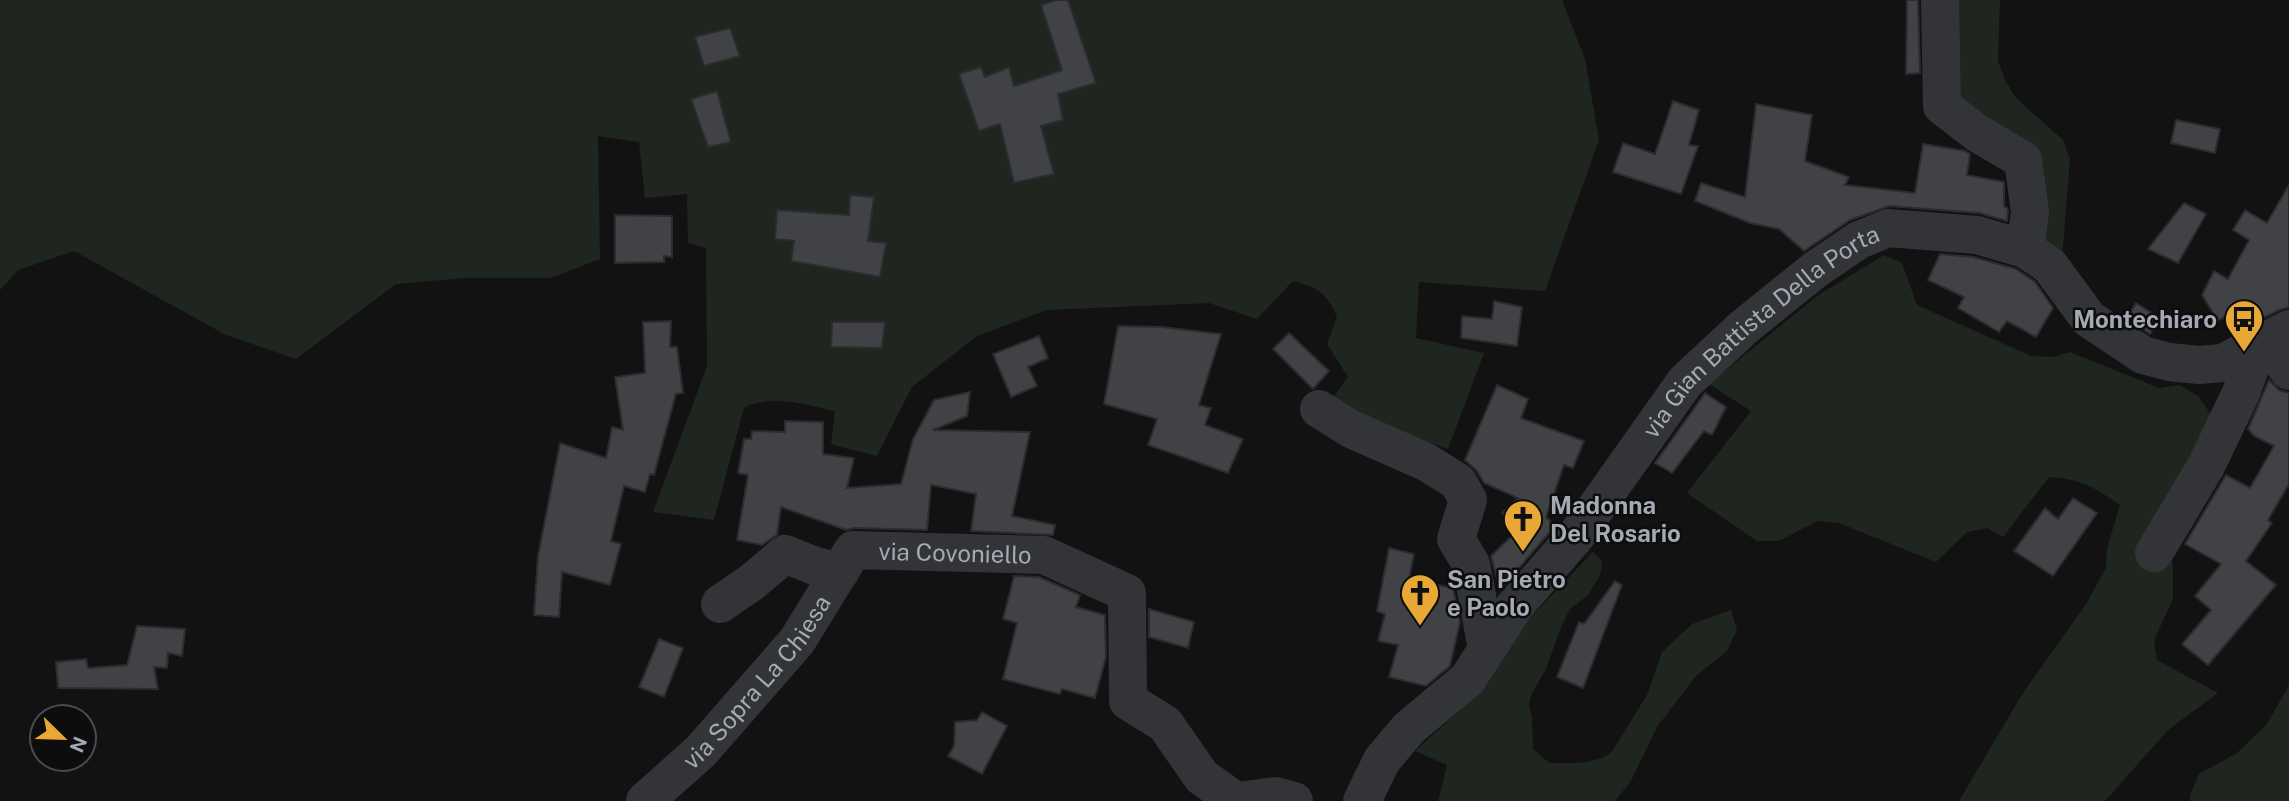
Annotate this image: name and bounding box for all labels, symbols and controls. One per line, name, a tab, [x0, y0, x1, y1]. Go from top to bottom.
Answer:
street label: via Gian Battista Della Porta	[1636, 219, 1883, 443]
bus stop icon: Montechiaro	[2223, 298, 2265, 353]
place label: Montechiaro	[2073, 305, 2217, 333]
place label: Madonna Del Rosario	[1550, 491, 1681, 547]
church icon: Madonna Del Rosario	[1502, 498, 1544, 553]
street label: via Covoniello	[878, 537, 1032, 569]
place label: San Pietro e Paolo	[1447, 565, 1566, 621]
church icon: San Pietro e Paolo	[1399, 572, 1441, 627]
street label: via Sopra La Chiesa	[677, 590, 836, 775]
north arrow	[28, 703, 98, 773]
text: N	[66, 734, 92, 756]

